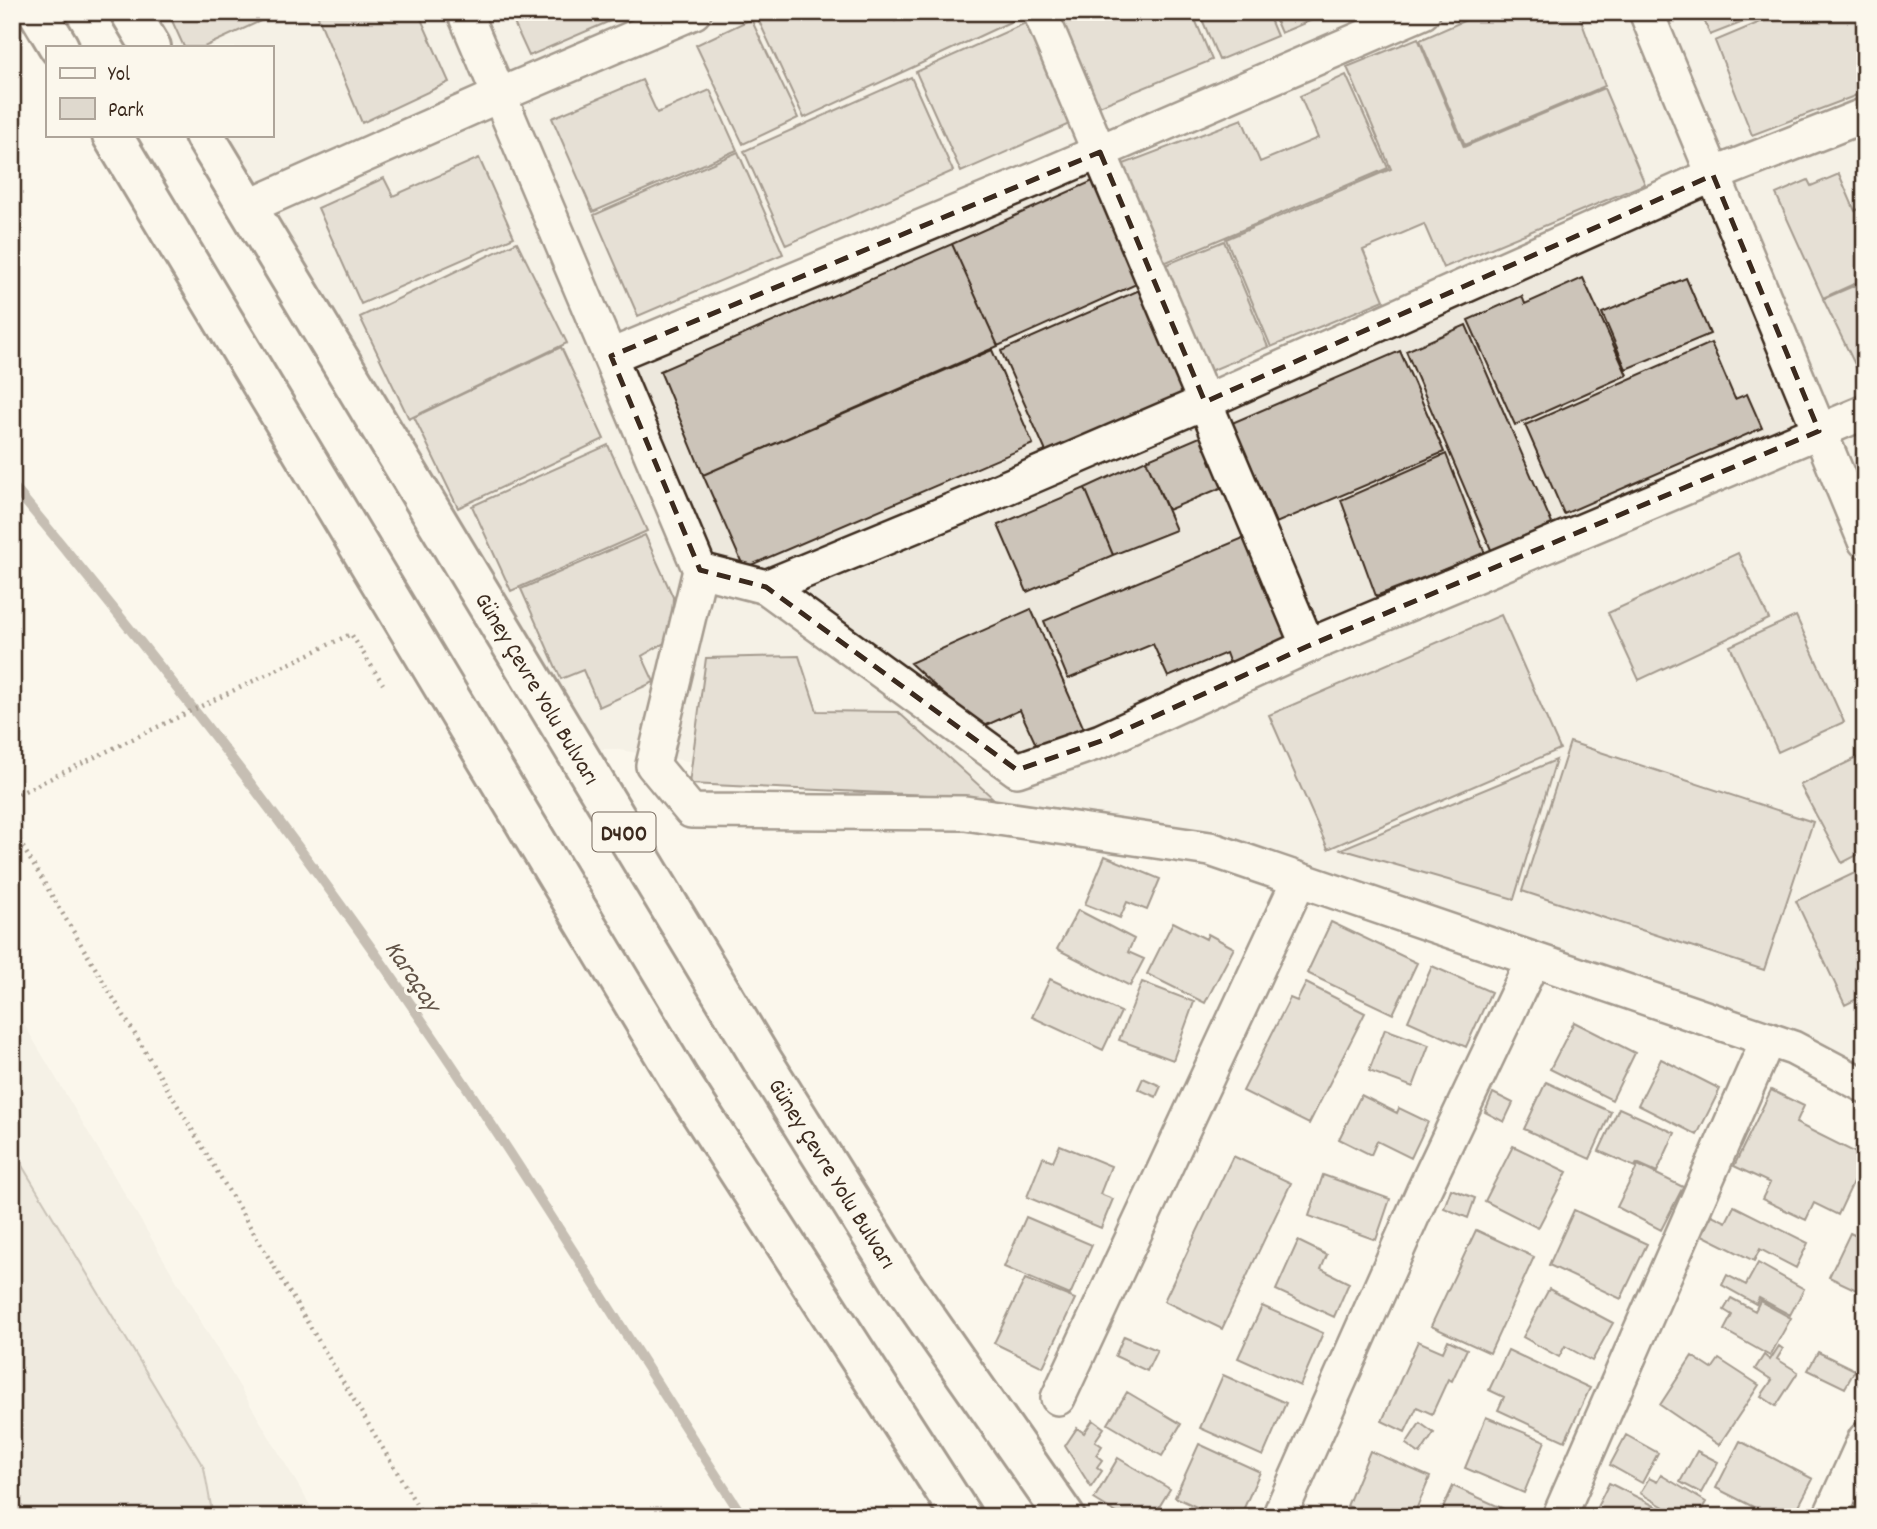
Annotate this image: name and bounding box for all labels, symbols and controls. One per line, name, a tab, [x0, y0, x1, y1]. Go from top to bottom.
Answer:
legend	[46, 46, 273, 136]
text: Yol	[108, 61, 130, 91]
text: Park	[108, 97, 144, 127]
street label: Güney Çevre Yolu Bulvarı	[464, 587, 606, 792]
road number: D400	[592, 812, 656, 852]
water label: Karaçay	[374, 934, 451, 1023]
street label: Güney Çevre Yolu Bulvarı	[758, 1073, 903, 1276]

